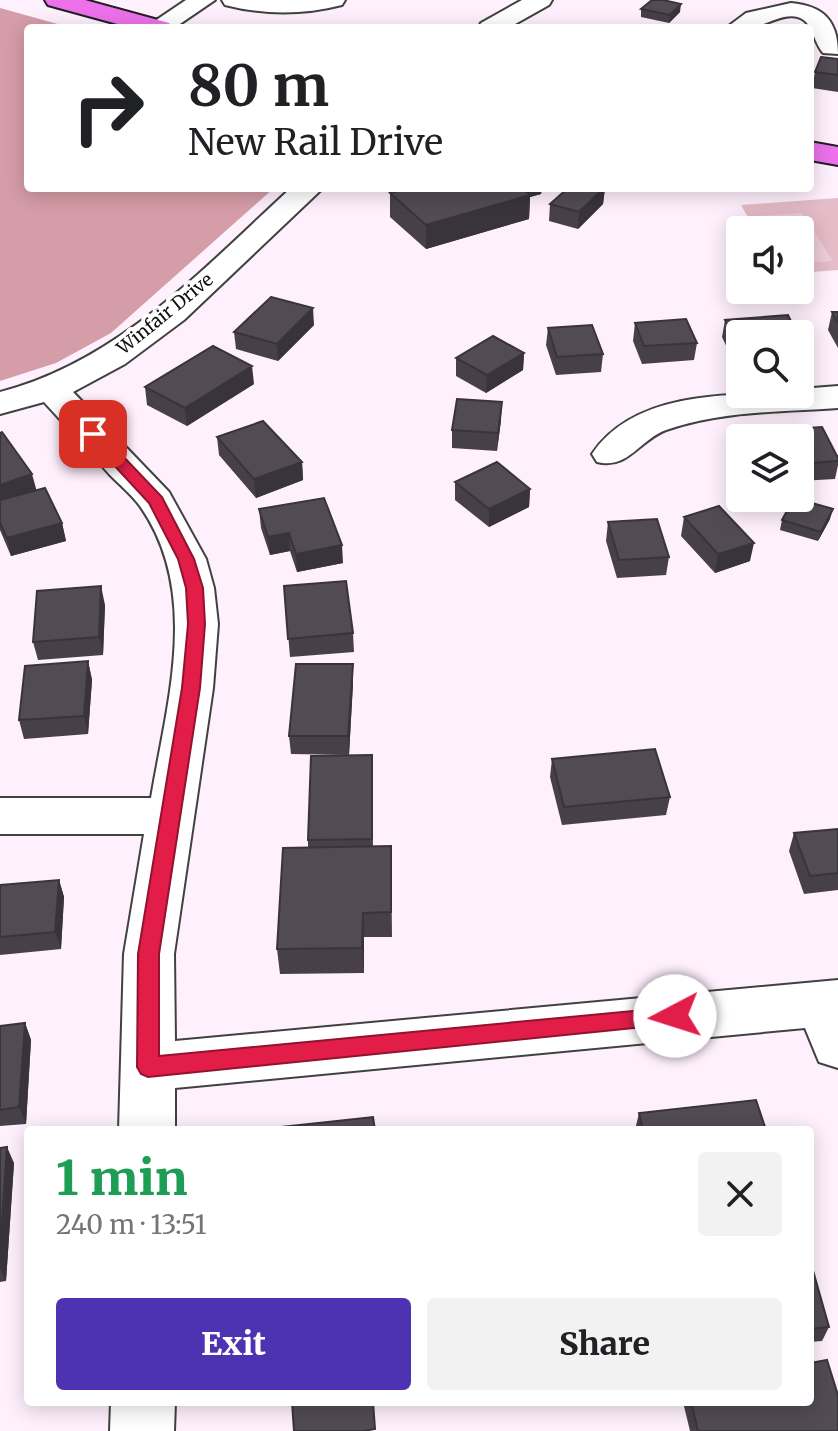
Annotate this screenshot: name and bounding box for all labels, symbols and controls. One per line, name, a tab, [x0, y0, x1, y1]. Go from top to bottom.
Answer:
text: 80 m	[188, 51, 329, 121]
icon: right	[56, 56, 160, 160]
text: New Rail Drive	[188, 120, 443, 165]
map controls	[726, 216, 814, 512]
button: sound	[726, 216, 814, 304]
street label: Winfair Drive	[111, 268, 217, 360]
button: search	[726, 320, 814, 408]
pin	[59, 400, 127, 468]
icon: arrive	[71, 412, 115, 456]
button: layers	[726, 424, 814, 512]
position arrow	[633, 974, 717, 1058]
text: 1 min	[56, 1148, 188, 1208]
button: close	[698, 1152, 782, 1236]
text: 240 m · 13:51	[56, 1208, 206, 1241]
button: Exit	[56, 1298, 411, 1390]
button: Share	[427, 1298, 782, 1390]

